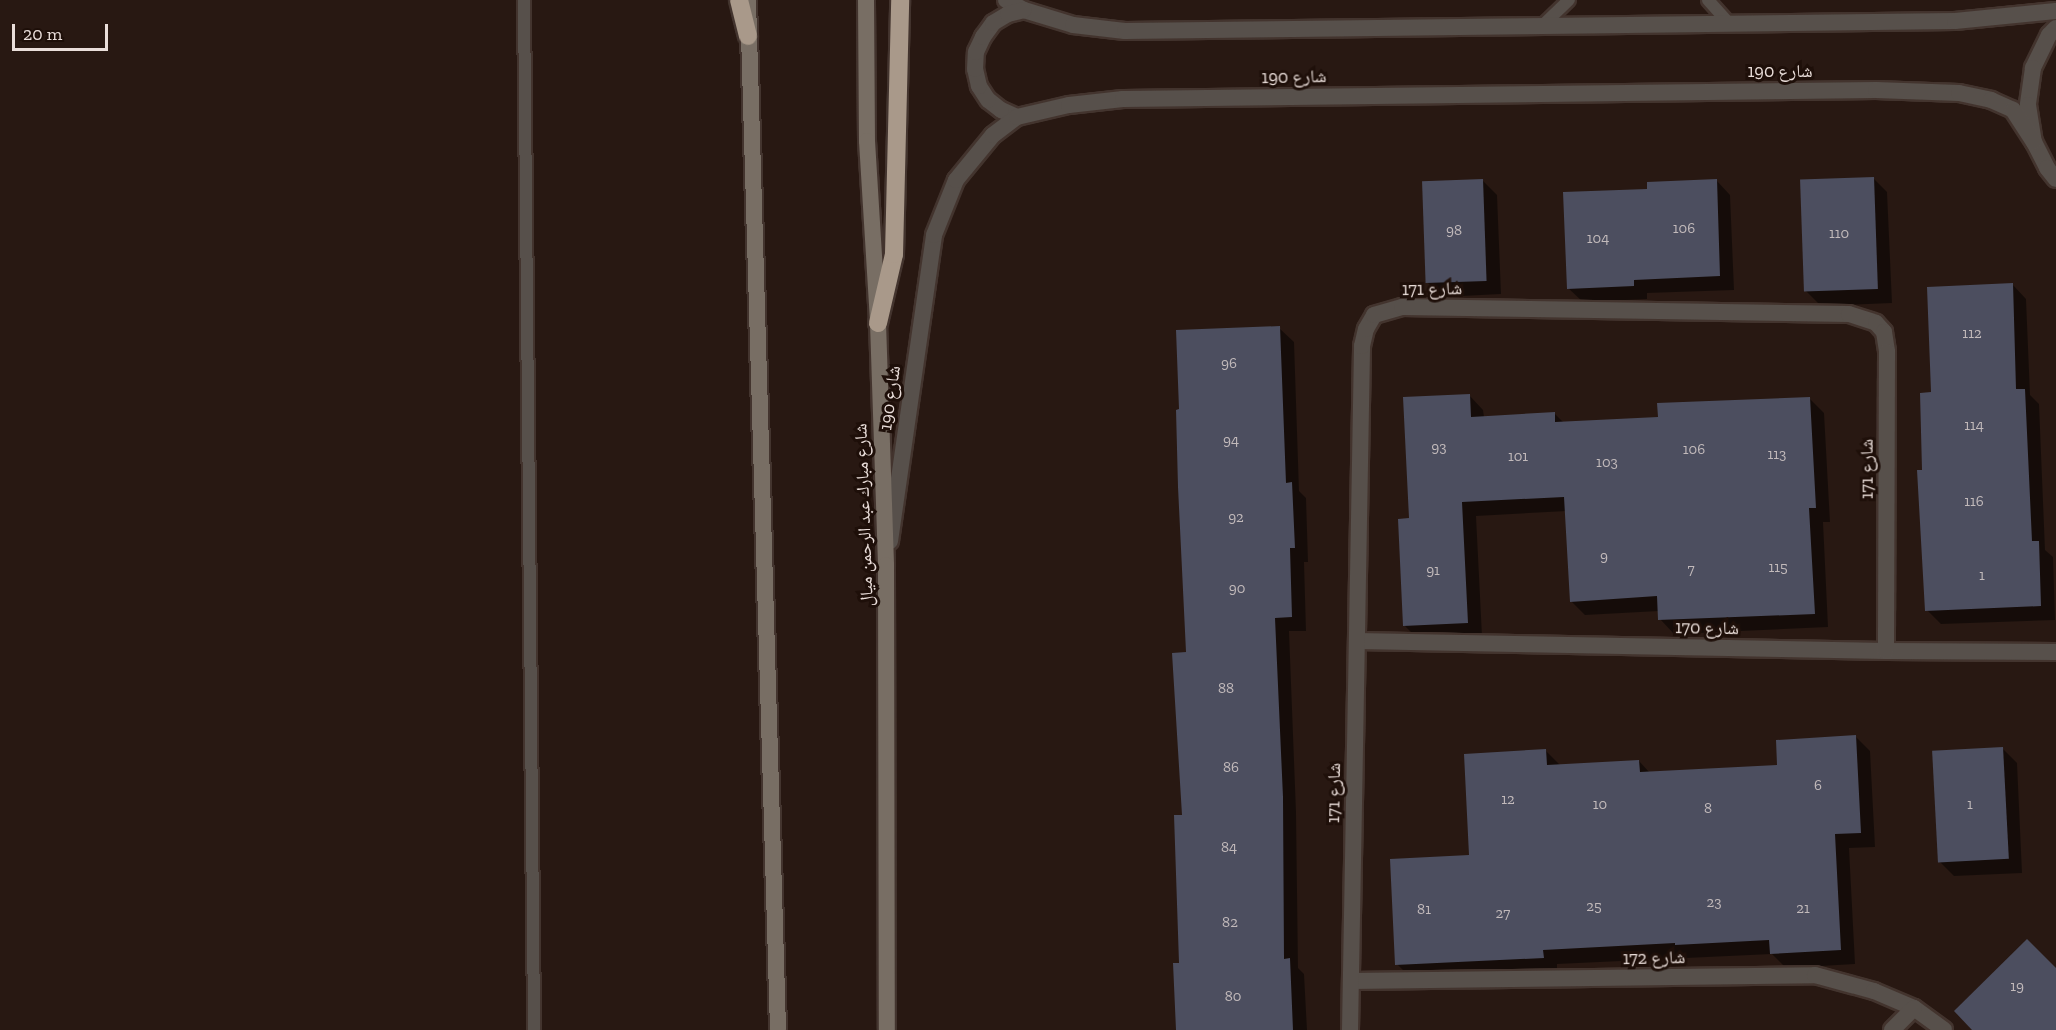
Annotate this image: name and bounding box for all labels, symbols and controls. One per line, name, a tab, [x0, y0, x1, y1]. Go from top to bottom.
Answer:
scale bar	[15, 12, 111, 50]
text: 20 m	[23, 23, 62, 45]
street label: شارع 190	[1747, 60, 1813, 82]
street label: شارع 190	[1261, 66, 1327, 88]
house number: 106	[1673, 220, 1695, 238]
house number: 98	[1446, 222, 1462, 240]
house number: 110	[1829, 225, 1849, 243]
house number: 104	[1587, 230, 1609, 248]
street label: شارع 171	[1402, 278, 1462, 300]
house number: 112	[1962, 325, 1982, 343]
house number: 96	[1221, 355, 1237, 373]
street label: شارع 190	[875, 364, 905, 432]
house number: 114	[1964, 417, 1984, 435]
street label: شارع مبارك عبد الرحمن ميال	[850, 423, 878, 607]
house number: 94	[1223, 432, 1239, 450]
house number: 93	[1431, 439, 1447, 457]
street label: شارع 171	[1856, 439, 1878, 499]
house number: 106	[1683, 441, 1705, 459]
house number: 113	[1768, 446, 1786, 464]
house number: 101	[1508, 448, 1528, 466]
house number: 103	[1596, 454, 1618, 472]
house number: 116	[1964, 493, 1984, 511]
house number: 92	[1228, 509, 1244, 527]
house number: 9	[1600, 548, 1608, 566]
house number: 115	[1768, 559, 1788, 577]
house number: 7	[1687, 561, 1695, 579]
house number: 91	[1426, 562, 1440, 580]
house number: 1	[1979, 567, 1985, 585]
house number: 90	[1229, 580, 1245, 598]
street label: شارع 170	[1675, 617, 1739, 639]
house number: 88	[1218, 680, 1234, 698]
house number: 86	[1223, 759, 1239, 777]
street label: شارع 171	[1323, 763, 1345, 823]
house number: 6	[1814, 777, 1822, 795]
house number: 12	[1501, 791, 1515, 809]
house number: 10	[1593, 796, 1607, 814]
house number: 1	[1967, 796, 1973, 814]
house number: 8	[1704, 800, 1712, 818]
house number: 84	[1221, 839, 1237, 857]
house number: 23	[1706, 894, 1722, 912]
house number: 25	[1586, 898, 1602, 916]
house number: 21	[1796, 900, 1810, 918]
house number: 81	[1417, 901, 1431, 919]
house number: 27	[1496, 905, 1510, 923]
house number: 82	[1222, 914, 1238, 932]
street label: شارع 172	[1622, 947, 1686, 969]
house number: 19	[2010, 978, 2024, 996]
house number: 80	[1225, 988, 1241, 1006]

